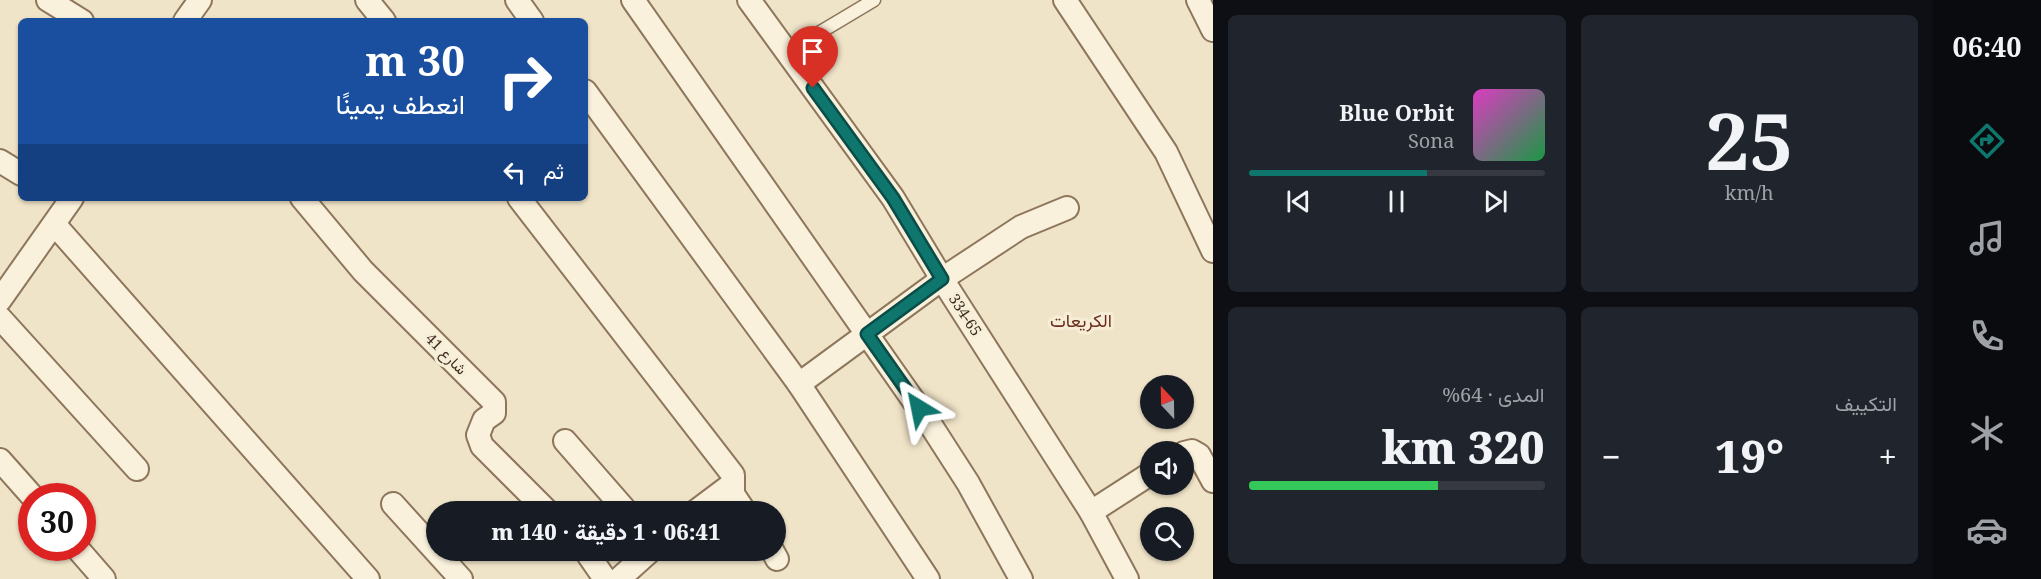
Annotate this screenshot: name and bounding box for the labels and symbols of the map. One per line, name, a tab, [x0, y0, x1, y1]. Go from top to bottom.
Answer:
pin	[787, 26, 838, 88]
street label: 334-65	[945, 289, 987, 339]
district label: الكريعات	[1050, 308, 1112, 332]
street label: شارع 41	[420, 328, 472, 380]
north arrow	[1140, 375, 1194, 429]
position arrow	[887, 376, 951, 440]
speed limit sign: 30	[18, 483, 96, 561]

